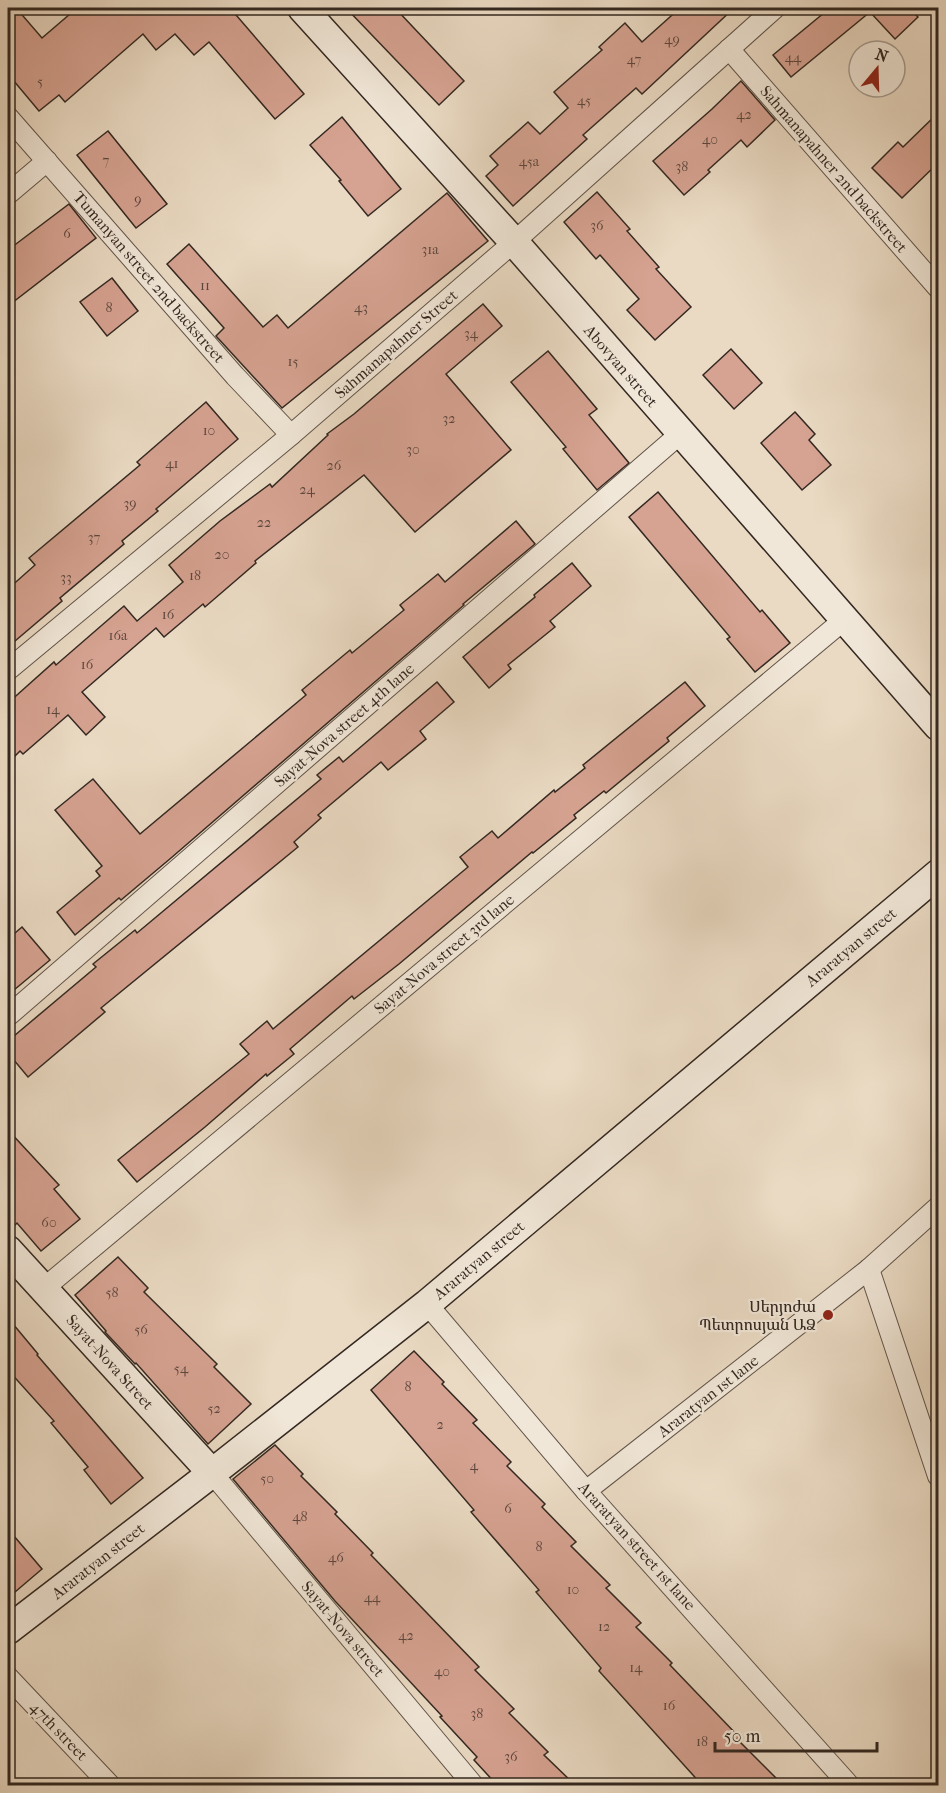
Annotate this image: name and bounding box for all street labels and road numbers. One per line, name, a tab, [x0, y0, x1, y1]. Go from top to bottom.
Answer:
street label: Sahmanapahner 2nd backstreet	[756, 82, 912, 257]
street label: Tumanyan street 2nd backstreet	[69, 187, 229, 367]
street label: Sahmanapahner Street	[331, 285, 462, 403]
street label: Abovyan street	[579, 320, 662, 411]
street label: Sayat-Nova street 4th lane	[270, 659, 418, 791]
street label: Sayat-Nova street 3rd lane	[370, 890, 518, 1018]
street label: Araratyan street	[801, 903, 901, 991]
street label: Araratyan street	[429, 1216, 529, 1304]
street label: Sayat-Nova Street	[62, 1310, 158, 1414]
street label: Araratyan 1st lane	[653, 1351, 762, 1442]
street label: Araratyan street 1st lane	[574, 1477, 700, 1614]
street label: Araratyan street	[47, 1519, 149, 1604]
street label: Sayat-Nova street	[297, 1577, 389, 1681]
street label: 47th street	[26, 1698, 92, 1765]

